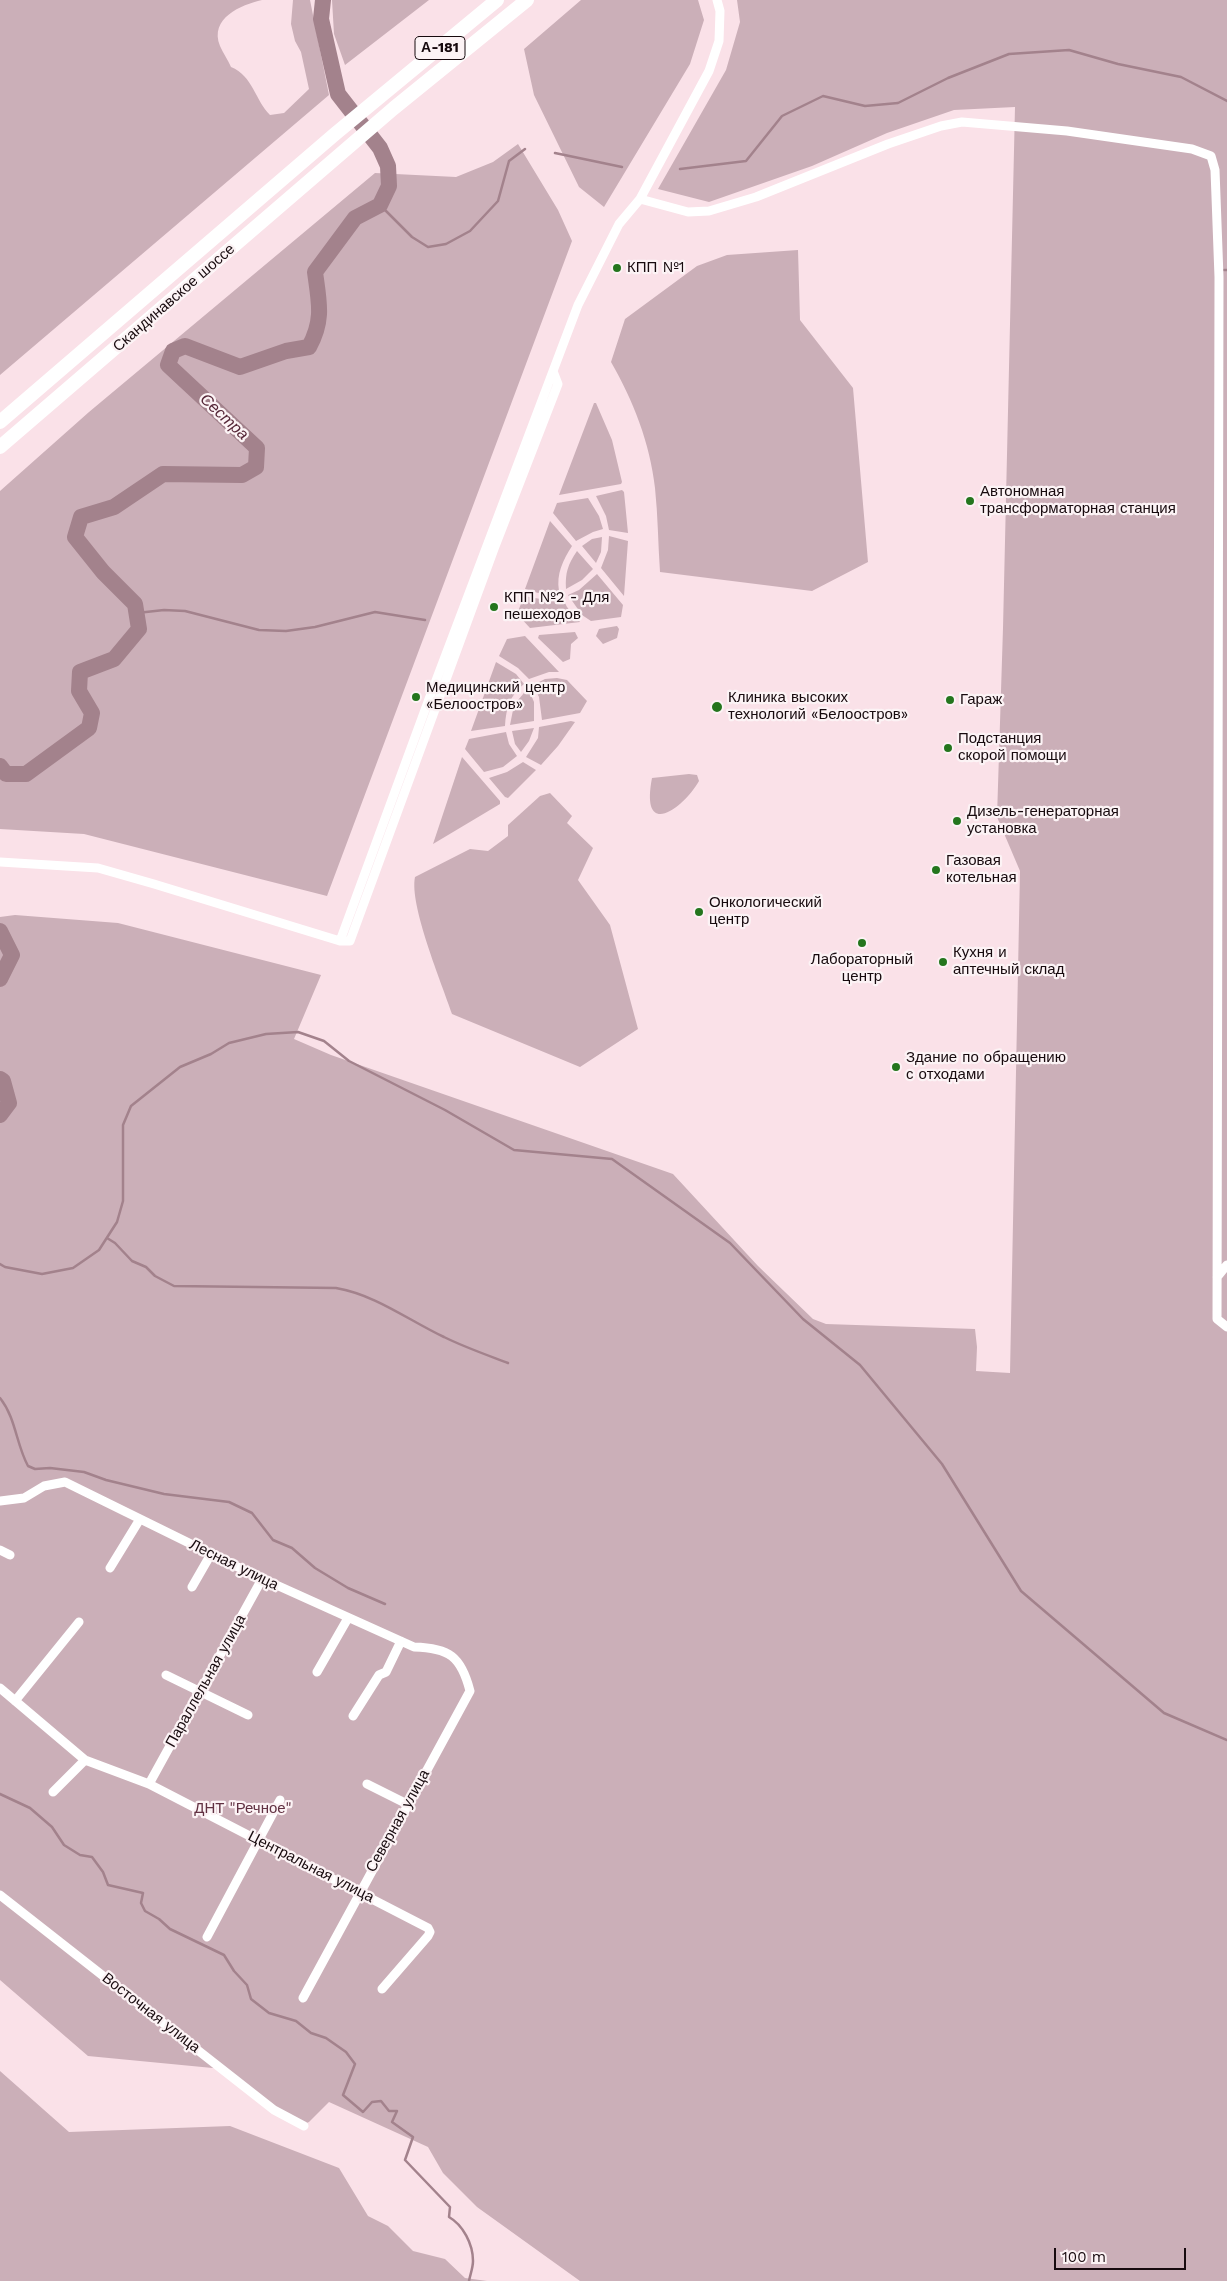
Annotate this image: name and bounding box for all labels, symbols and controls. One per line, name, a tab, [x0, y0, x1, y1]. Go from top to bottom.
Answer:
road number: А-181	[415, 36, 465, 59]
street label: Скандинавское шоссе	[109, 240, 239, 356]
place label: КПП №1	[627, 259, 685, 277]
marker: КПП №1	[611, 262, 623, 274]
water label: Сестра	[196, 390, 252, 444]
place label: Автономная трансформаторная станция	[980, 483, 1176, 518]
marker: Автономная трансформаторная станция	[964, 495, 976, 507]
place label: КПП №2 - Для пешеходов	[504, 589, 609, 624]
marker: КПП №2 - Для пешеходов	[488, 601, 500, 613]
place label: Медицинский центр «Белоостров»	[426, 679, 565, 714]
place label: Клиника высоких технологий «Белоостров»	[728, 689, 908, 724]
marker: Медицинский центр «Белоостров»	[410, 691, 422, 703]
place label: Гараж	[960, 691, 1002, 709]
marker: Гараж	[944, 694, 956, 706]
marker: Клиника высоких технологий «Белоостров»	[710, 700, 724, 714]
place label: Подстанция скорой помощи	[958, 730, 1067, 765]
marker: Подстанция скорой помощи	[942, 742, 954, 754]
place label: Дизель-генераторная установка	[967, 803, 1119, 838]
marker: Дизель-генераторная установка	[951, 815, 963, 827]
place label: Газовая котельная	[946, 852, 1017, 887]
marker: Газовая котельная	[930, 864, 942, 876]
place label: Онкологический центр	[709, 894, 822, 929]
marker: Онкологический центр	[693, 906, 705, 918]
marker: Лабораторный центр	[856, 937, 868, 949]
place label: Кухня и аптечный склад	[953, 944, 1064, 979]
place label: Лабораторный центр	[811, 951, 913, 986]
marker: Кухня и аптечный склад	[937, 956, 949, 968]
place label: Здание по обращению с отходами	[906, 1049, 1066, 1084]
marker: Здание по обращению с отходами	[890, 1061, 902, 1073]
street label: Лесная улица	[187, 1536, 281, 1594]
street label: Параллельная улица	[162, 1612, 250, 1750]
street label: Северная улица	[362, 1766, 434, 1876]
park label: ДНТ "Речное"	[194, 1800, 292, 1818]
street label: Центральная улица	[245, 1827, 377, 1907]
street label: Восточная улица	[98, 1969, 204, 2057]
scale bar	[1057, 2238, 1190, 2270]
text: 100 m	[1062, 2248, 1106, 2266]

